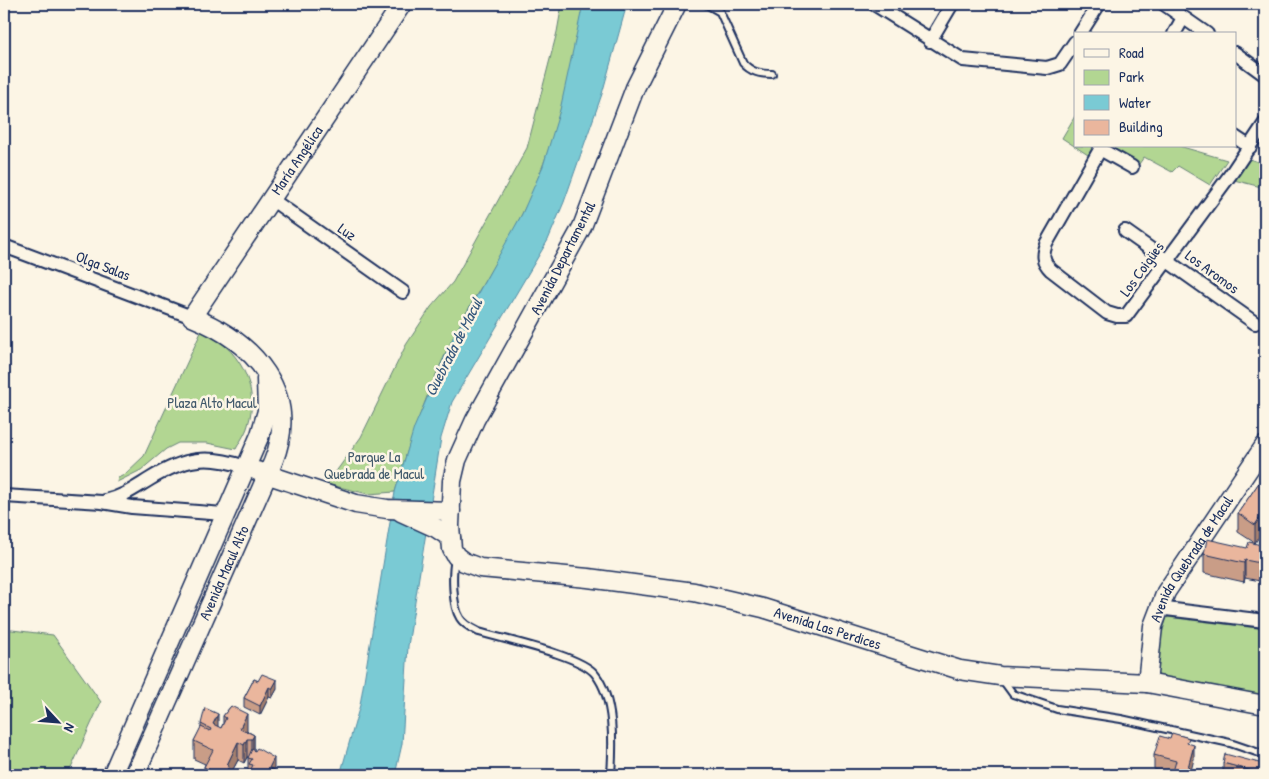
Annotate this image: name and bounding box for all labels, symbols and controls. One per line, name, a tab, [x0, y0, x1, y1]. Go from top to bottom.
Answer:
legend	[1074, 32, 1236, 148]
text: Road	[1119, 42, 1144, 63]
text: Park	[1119, 66, 1144, 87]
text: Water	[1119, 92, 1151, 113]
text: Building	[1119, 116, 1163, 137]
street label: María Angélica	[266, 121, 327, 199]
street label: Avenida Departamental	[525, 197, 600, 318]
street label: Luz	[334, 218, 361, 246]
street label: Los Coigües	[1115, 237, 1169, 300]
street label: Los Aromos	[1181, 245, 1244, 298]
street label: Olga Salas	[73, 246, 134, 286]
water label: Quebrada de Macul	[419, 293, 488, 400]
park label: Plaza Alto Macul	[167, 392, 257, 413]
park label: Parque La Quebrada de Macul	[324, 446, 424, 484]
street label: Avenida Quebrada de Macul	[1144, 491, 1238, 625]
street label: Avenida Macul Alto	[194, 522, 254, 623]
street label: Avenida Las Perdices	[772, 601, 884, 655]
north arrow	[32, 696, 82, 746]
text: N	[60, 720, 80, 736]

